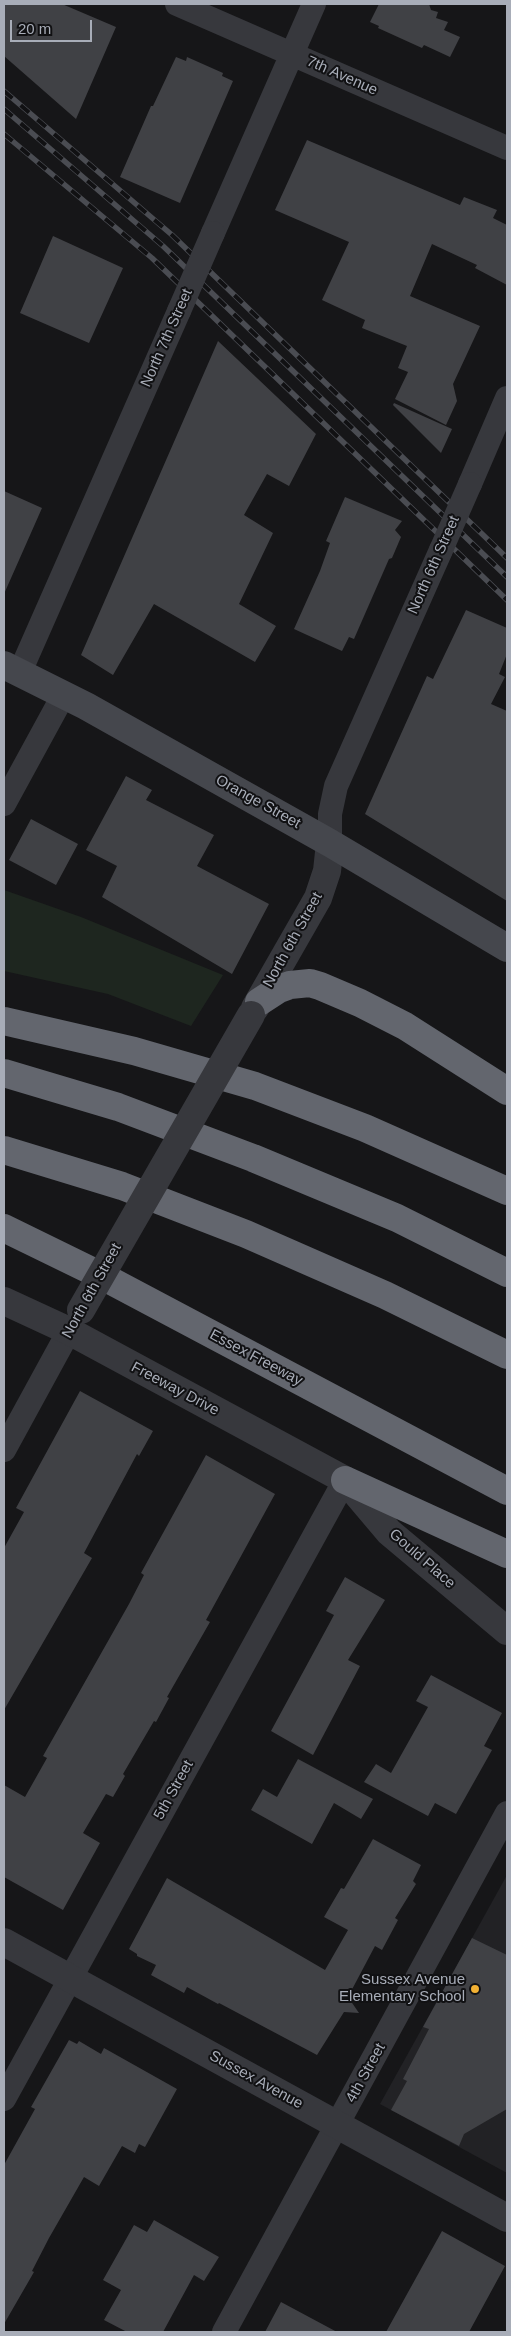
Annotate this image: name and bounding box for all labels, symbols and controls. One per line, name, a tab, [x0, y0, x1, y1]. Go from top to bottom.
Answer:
scale bar	[12, 10, 95, 42]
text: 20 m	[18, 20, 51, 37]
street label: 7th Avenue	[304, 52, 380, 100]
street label: North 7th Street	[137, 286, 197, 390]
street label: North 6th Street	[404, 513, 464, 617]
street label: Orange Street	[212, 771, 304, 833]
street label: North 6th Street	[259, 889, 327, 991]
street label: North 6th Street	[58, 1240, 126, 1342]
street label: Essex Freeway	[207, 1326, 305, 1390]
street label: Freeway Drive	[128, 1358, 222, 1420]
street label: Gould Place	[385, 1525, 459, 1593]
street label: 5th Street	[150, 1757, 198, 1823]
place label: Sussex Avenue Elementary School	[339, 1971, 465, 2006]
marker: Sussex Avenue Elementary School	[469, 1983, 481, 1995]
street label: 4th Street	[342, 2040, 390, 2106]
street label: Sussex Avenue	[206, 2047, 306, 2113]

